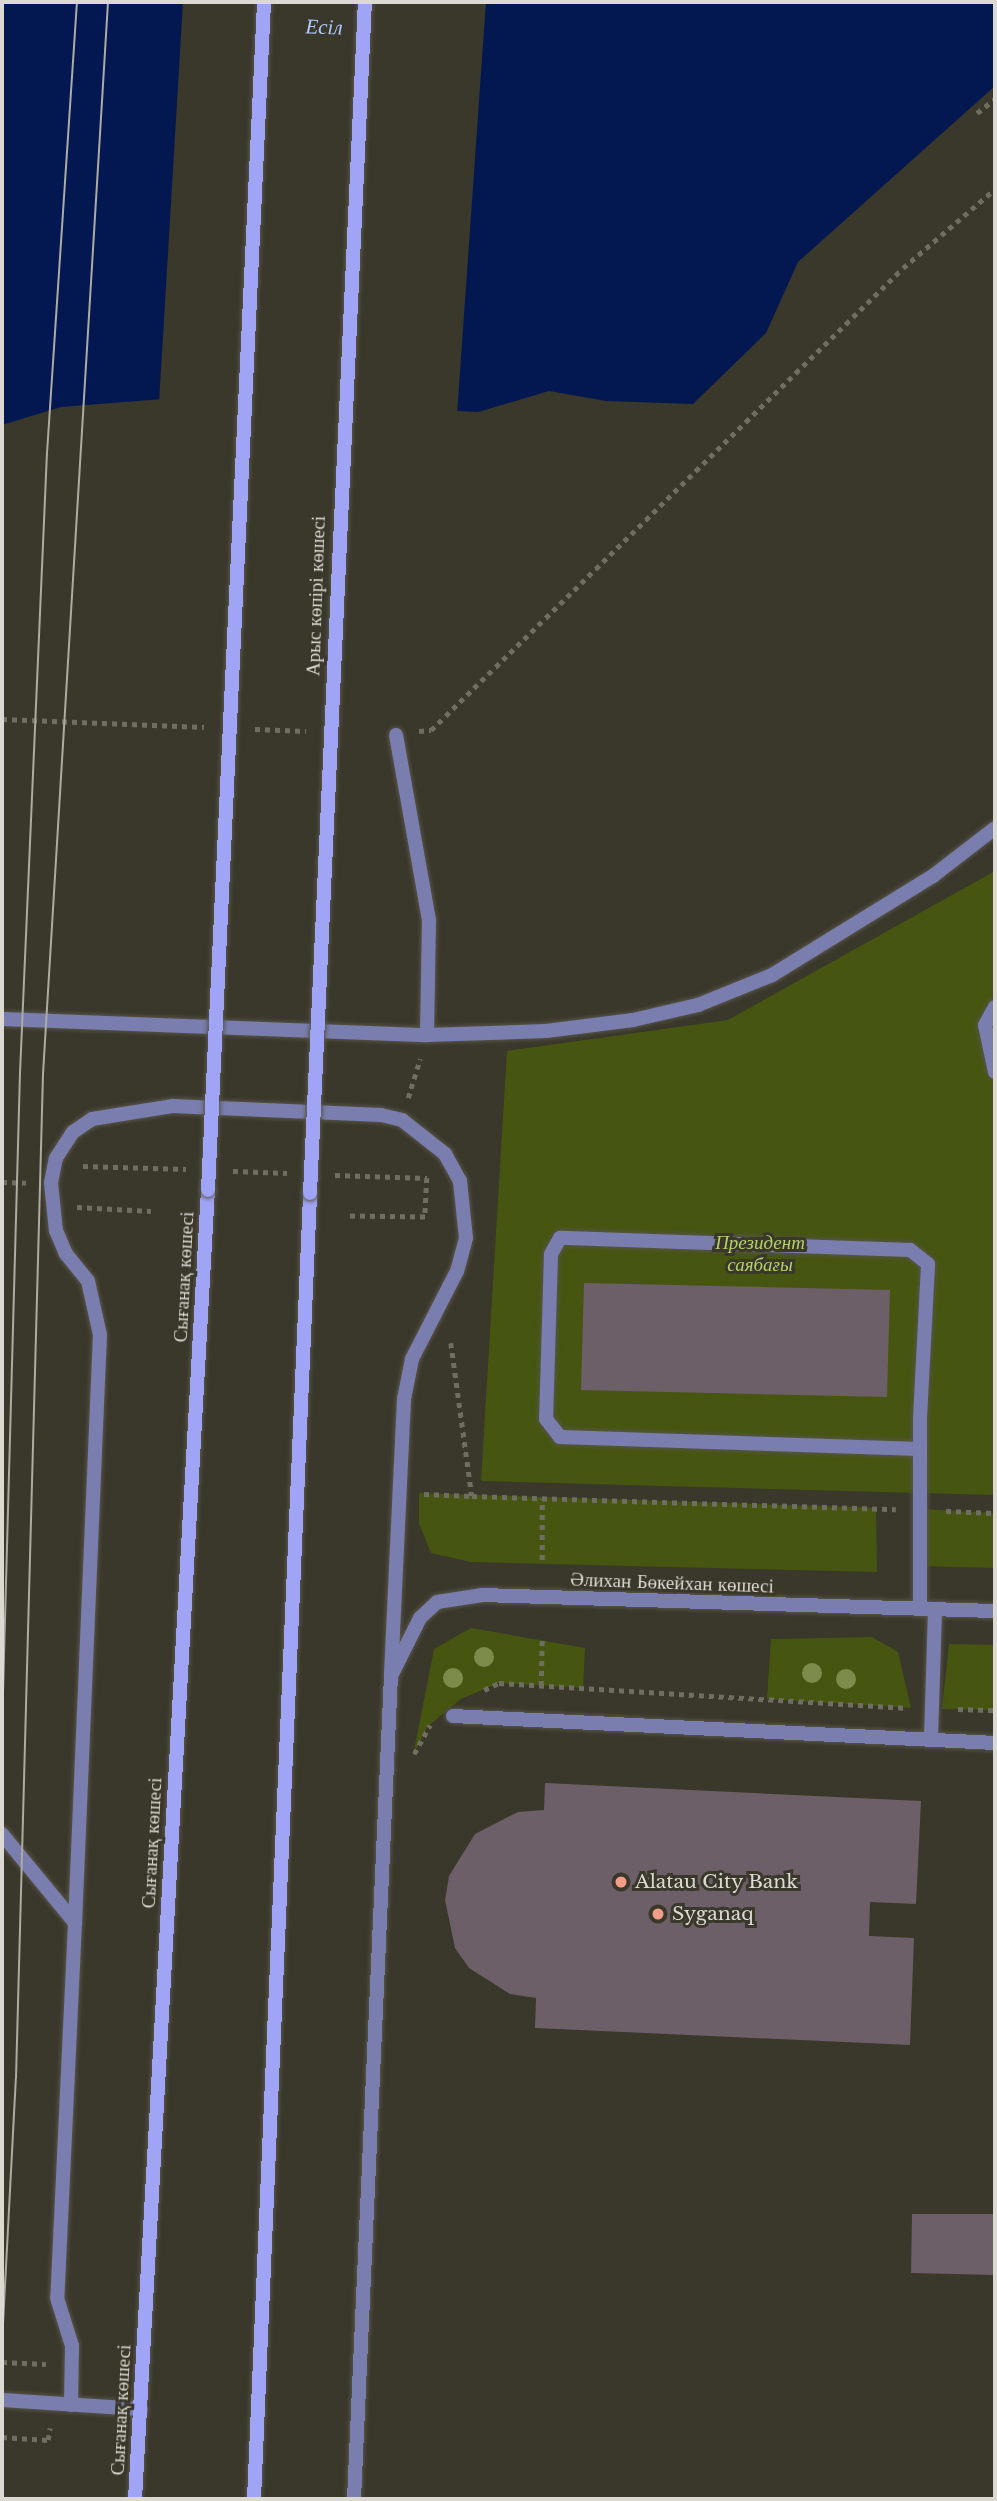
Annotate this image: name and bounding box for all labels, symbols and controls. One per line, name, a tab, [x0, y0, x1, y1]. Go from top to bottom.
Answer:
water label: Есіл	[305, 14, 343, 40]
street label: Арыс көпірі көшесі	[302, 516, 330, 676]
street label: Сығанақ көшесі	[169, 1211, 199, 1343]
park label: Президент саябағы	[715, 1232, 805, 1276]
street label: Әлихан Бөкейхан көшесі	[570, 1568, 774, 1598]
street label: Сығанақ көшесі	[137, 1777, 167, 1909]
place label: Alatau City Bank	[635, 1871, 799, 1893]
marker: Alatau City Bank	[613, 1874, 629, 1890]
place label: Syganaq	[672, 1903, 754, 1925]
marker: Syganaq	[650, 1906, 666, 1922]
street label: Сығанақ көшесі	[106, 2344, 136, 2476]

